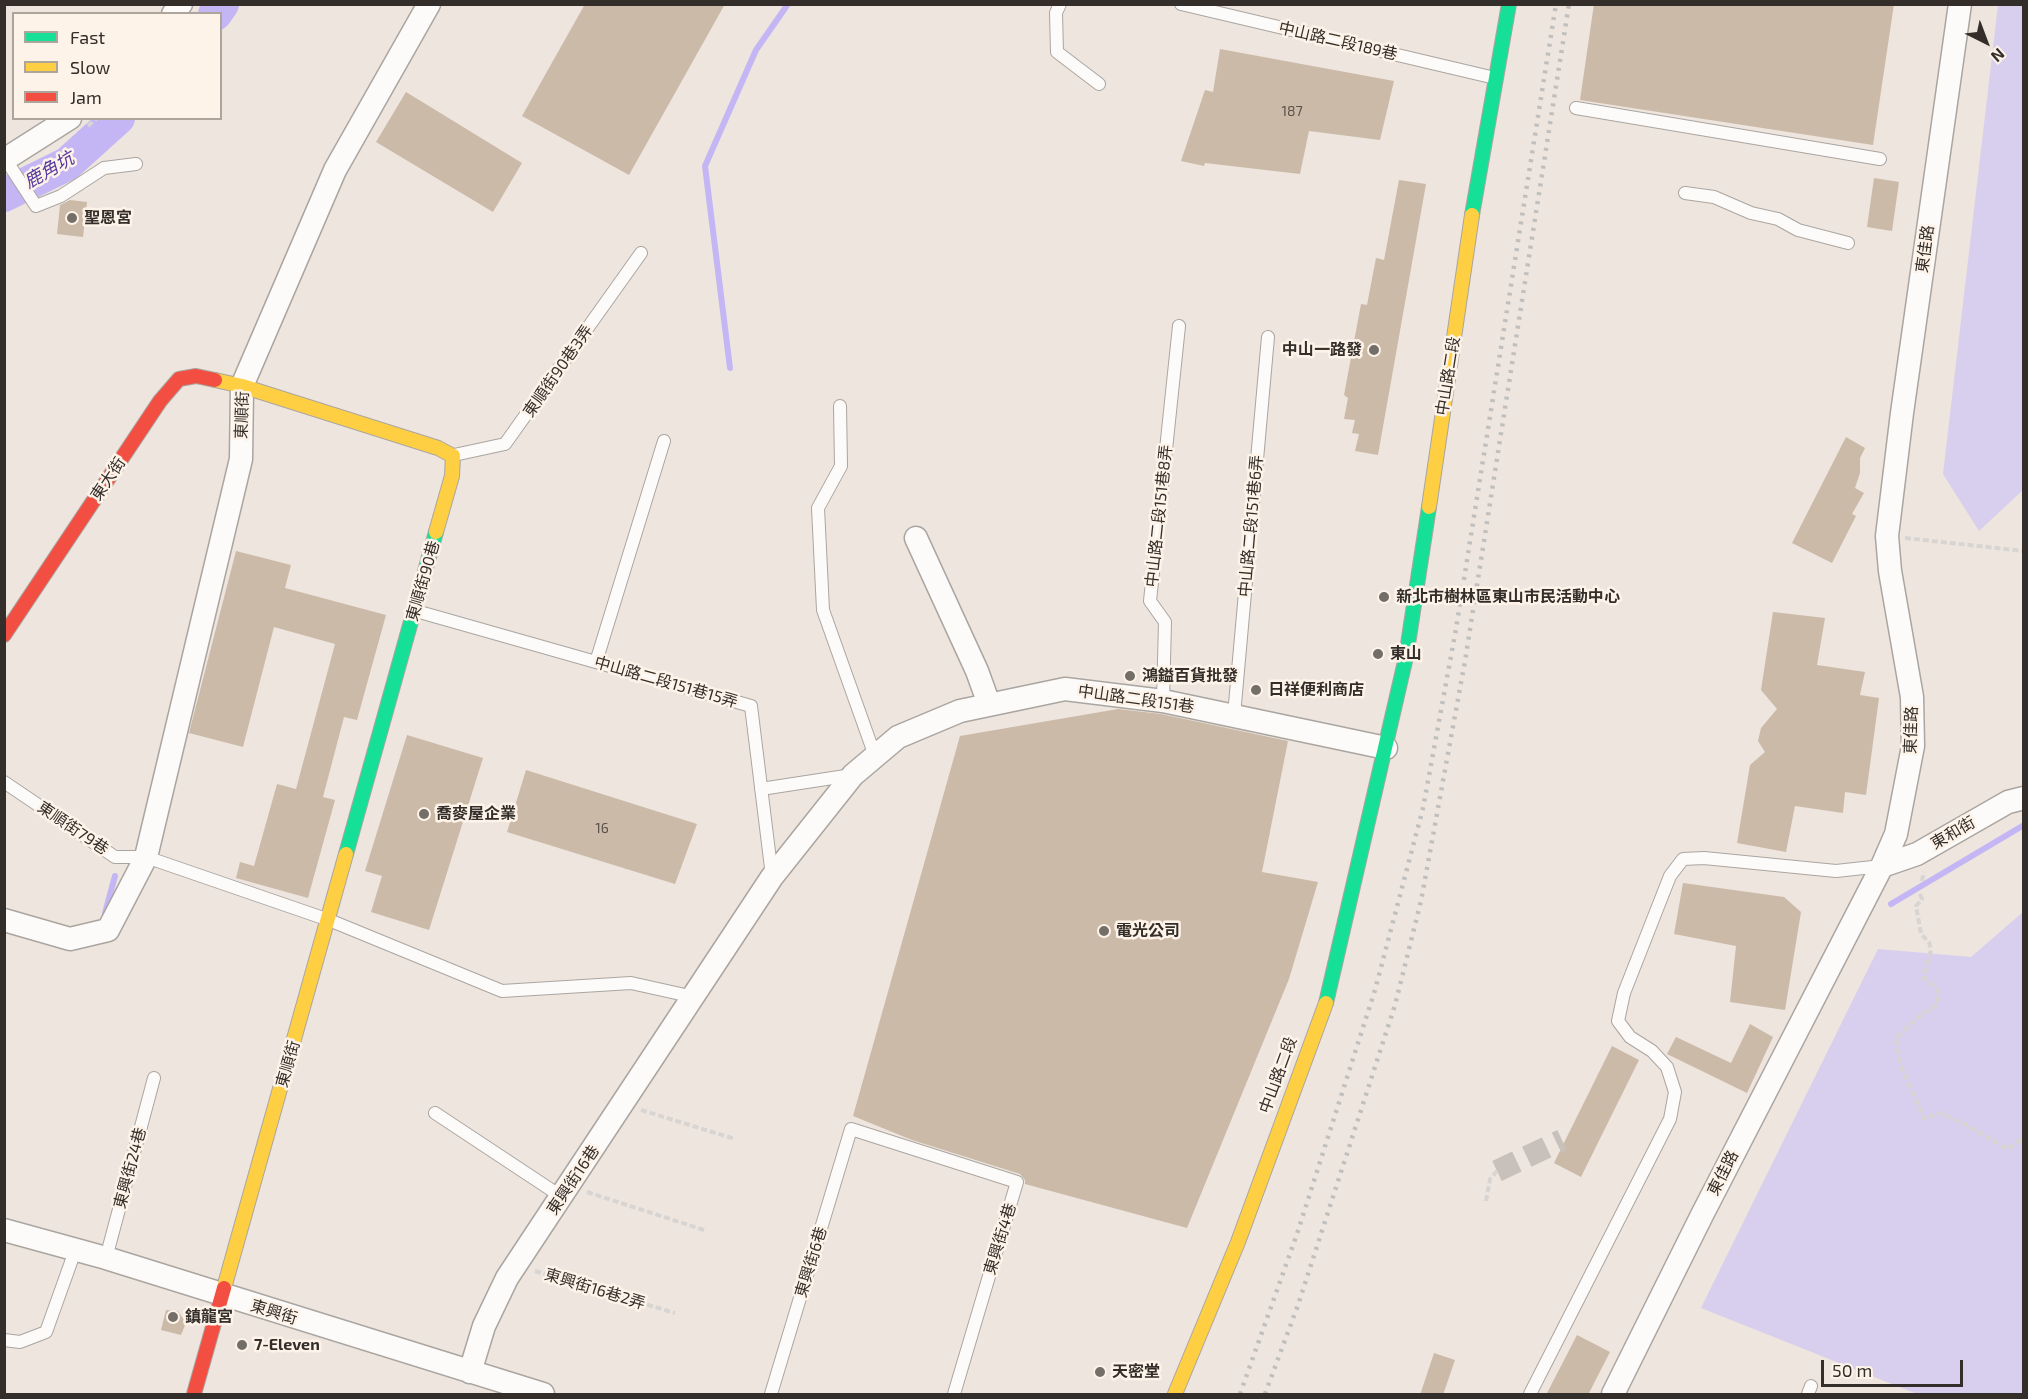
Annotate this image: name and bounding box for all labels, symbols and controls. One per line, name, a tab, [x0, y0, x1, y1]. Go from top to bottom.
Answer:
legend	[12, 12, 222, 120]
north arrow	[1956, 12, 2016, 72]
street label: 中山路二段189巷	[1277, 18, 1399, 64]
text: Fast	[70, 26, 105, 48]
text: N	[1988, 45, 2009, 67]
text: Slow	[70, 56, 110, 78]
text: Jam	[70, 86, 102, 108]
house number: 187	[1281, 103, 1303, 119]
water label: 鹿角坑	[20, 147, 78, 193]
place label: 聖恩宮	[84, 208, 132, 228]
marker: 聖恩宮	[65, 211, 79, 225]
street label: 東佳路	[1912, 224, 1938, 274]
street label: 東順街90巷3弄	[519, 321, 597, 421]
street label: 中山路二段	[1432, 335, 1464, 417]
place label: 中山一路發	[1282, 340, 1362, 360]
marker: 中山一路發	[1367, 343, 1381, 357]
street label: 東順街	[232, 391, 252, 439]
street label: 中山路二段151巷8弄	[1142, 444, 1176, 588]
street label: 東大街	[87, 454, 129, 504]
street label: 中山路二段151巷6弄	[1235, 454, 1267, 598]
street label: 東順街90巷	[402, 539, 444, 623]
place label: 新北市樹林區東山市民活動中心	[1396, 587, 1620, 607]
marker: 新北市樹林區東山市民活動中心	[1377, 590, 1391, 604]
place label: 東山	[1390, 644, 1422, 664]
marker: 東山	[1371, 647, 1385, 661]
street label: 中山路二段151巷15弄	[592, 652, 740, 712]
place label: 鴻鎰百貨批發	[1142, 666, 1238, 686]
marker: 鴻鎰百貨批發	[1123, 669, 1137, 683]
place label: 日祥便利商店	[1268, 680, 1364, 700]
street label: 中山路二段151巷	[1077, 681, 1195, 717]
marker: 日祥便利商店	[1249, 683, 1263, 697]
street label: 東佳路	[1901, 706, 1921, 754]
street label: 東順街79巷	[34, 797, 112, 859]
place label: 喬麥屋企業	[436, 804, 516, 824]
marker: 喬麥屋企業	[417, 807, 431, 821]
street label: 東和街	[1927, 813, 1979, 853]
house number: 16	[595, 820, 609, 836]
place label: 電光公司	[1116, 921, 1180, 941]
marker: 電光公司	[1097, 924, 1111, 938]
street label: 中山路二段	[1255, 1034, 1301, 1116]
street label: 東順街	[272, 1038, 304, 1090]
street label: 東興街24巷	[110, 1126, 150, 1210]
street label: 東興街16巷	[543, 1142, 603, 1218]
street label: 東佳路	[1704, 1147, 1742, 1199]
street label: 東興街4巷	[980, 1201, 1020, 1277]
street label: 東興街6巷	[791, 1224, 831, 1300]
street label: 東興街16巷2弄	[542, 1265, 648, 1313]
street label: 東興街	[248, 1296, 300, 1328]
place label: 鎮龍宮	[185, 1307, 233, 1327]
marker: 鎮龍宮	[166, 1310, 180, 1324]
place label: 7-Eleven	[254, 1335, 320, 1355]
marker: 7-Eleven	[235, 1338, 249, 1352]
scale bar	[1824, 1348, 1966, 1386]
text: 50 m	[1832, 1359, 1872, 1381]
place label: 天密堂	[1112, 1362, 1160, 1382]
marker: 天密堂	[1093, 1365, 1107, 1379]

